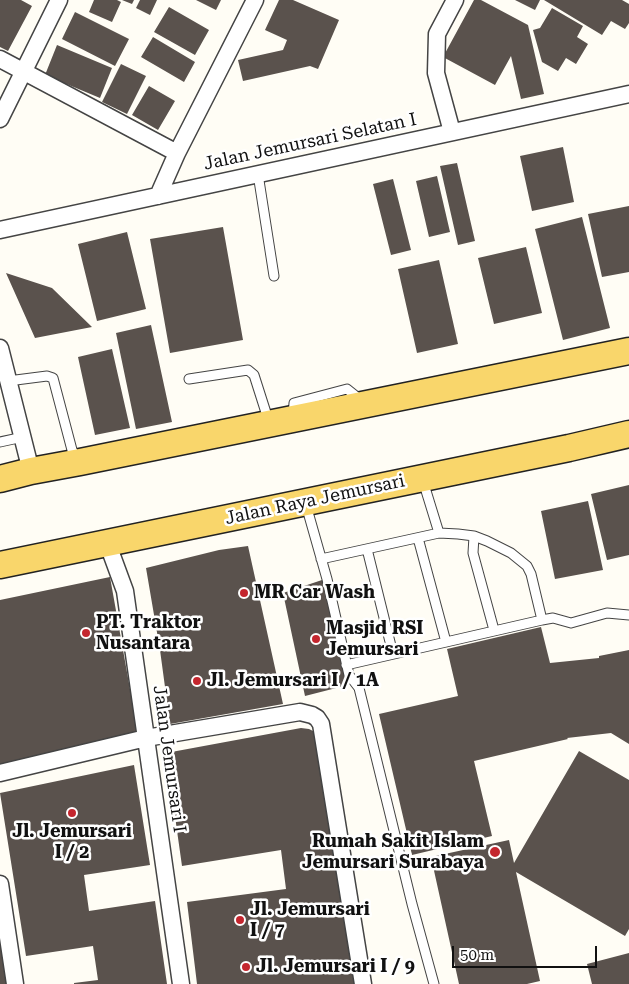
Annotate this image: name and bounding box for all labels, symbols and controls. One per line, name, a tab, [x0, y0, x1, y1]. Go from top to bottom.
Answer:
street label: Jalan Jemursari Selatan I	[202, 109, 418, 175]
street label: Jalan Raya Jemursari	[223, 470, 407, 530]
place label: MR Car Wash	[254, 582, 375, 604]
marker: MR Car Wash	[238, 587, 250, 599]
place label: PT. Traktor Nusantara	[96, 612, 201, 654]
place label: Masjid RSI Jemursari	[326, 618, 423, 660]
marker: PT. Traktor Nusantara	[80, 627, 92, 639]
marker: Masjid RSI Jemursari	[310, 633, 322, 645]
place label: Jl. Jemursari I / 1A	[207, 670, 379, 692]
marker: Jl. Jemursari I / 1A	[191, 675, 203, 687]
street label: Jalan Jemursari I	[148, 684, 190, 834]
marker: Jl. Jemursari I / 2	[66, 807, 78, 819]
place label: Jl. Jemursari I / 2	[12, 821, 132, 864]
place label: Rumah Sakit Islam Jemursari Surabaya	[302, 831, 484, 874]
marker: Rumah Sakit Islam Jemursari Surabaya	[488, 845, 502, 859]
place label: Jl. Jemursari I / 7	[250, 899, 370, 942]
marker: Jl. Jemursari I / 7	[234, 914, 246, 926]
scale bar	[454, 936, 599, 968]
text: 50 m	[460, 946, 494, 964]
place label: Jl. Jemursari I / 9	[256, 956, 415, 978]
marker: Jl. Jemursari I / 9	[240, 961, 252, 973]

